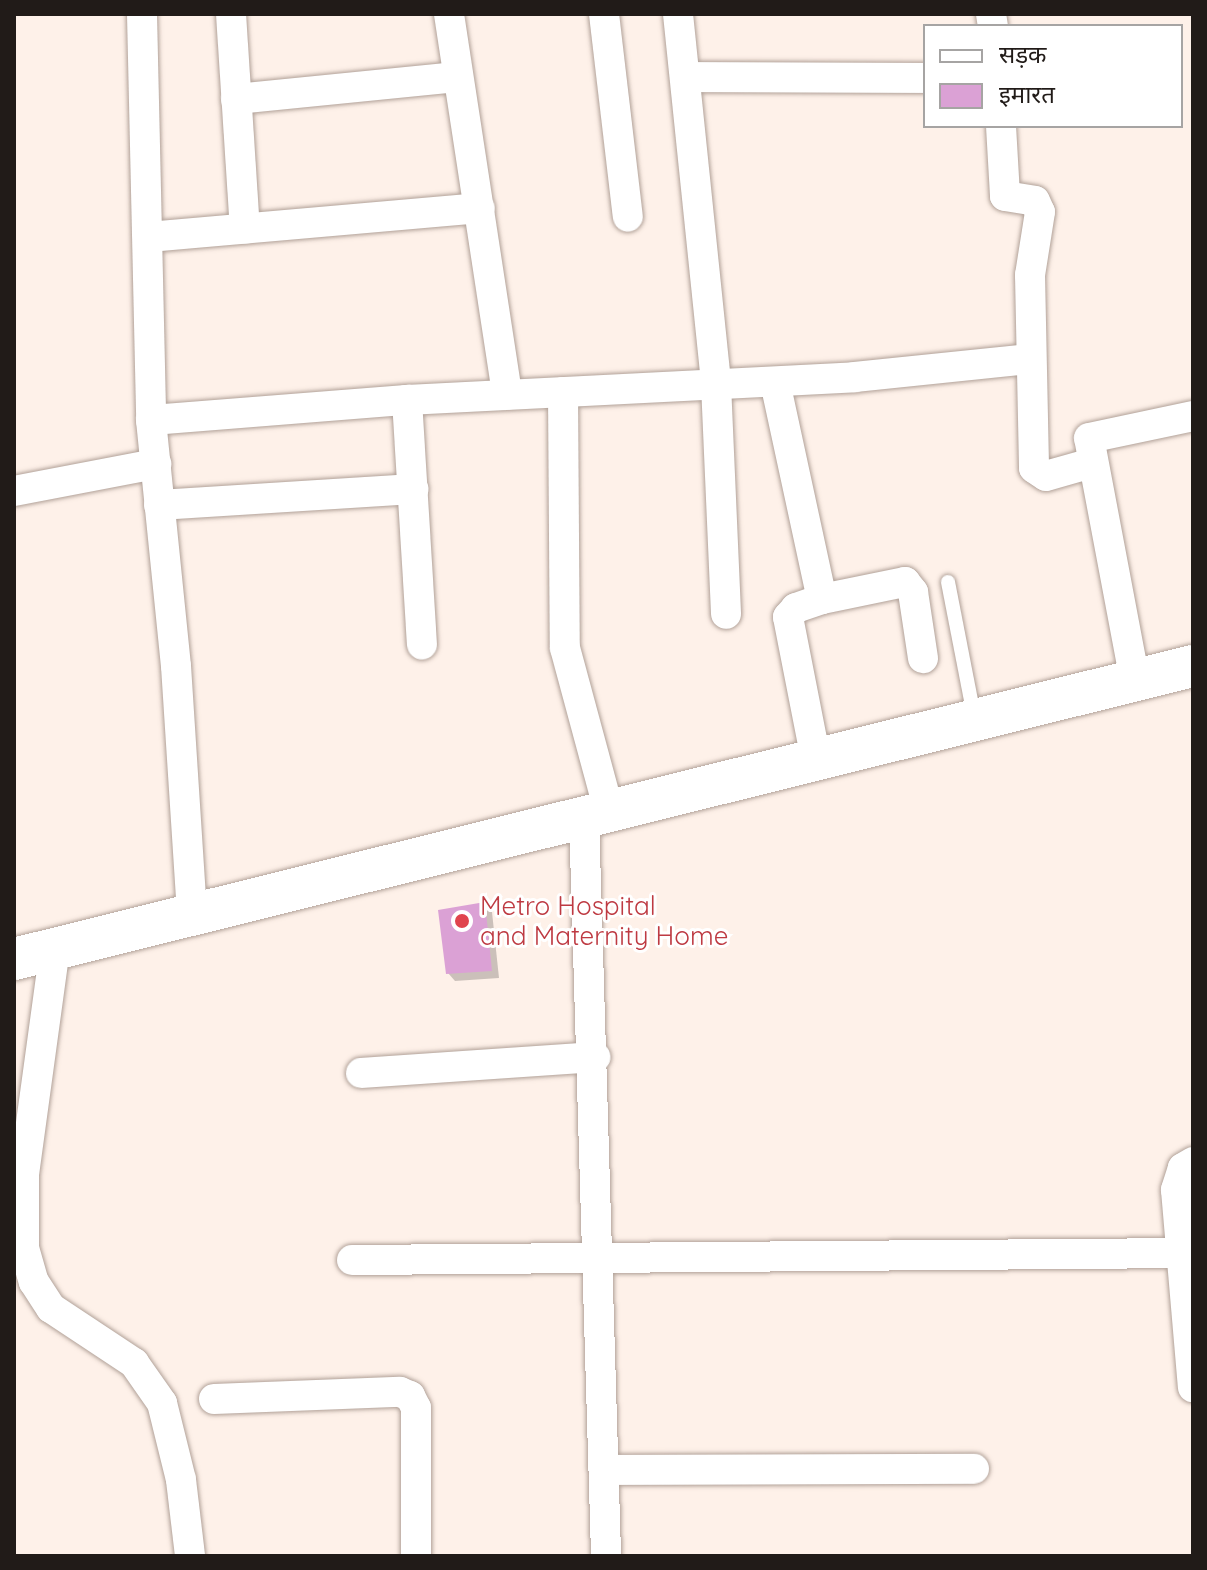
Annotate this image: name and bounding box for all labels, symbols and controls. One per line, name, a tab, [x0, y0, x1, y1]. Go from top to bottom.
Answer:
legend	[923, 24, 1183, 128]
text: सड़क	[999, 39, 1047, 69]
text: इमारत	[999, 79, 1055, 109]
place label: Metro Hospital and Maternity Home	[480, 890, 728, 952]
marker: Metro Hospital and Maternity Home	[451, 910, 473, 932]

